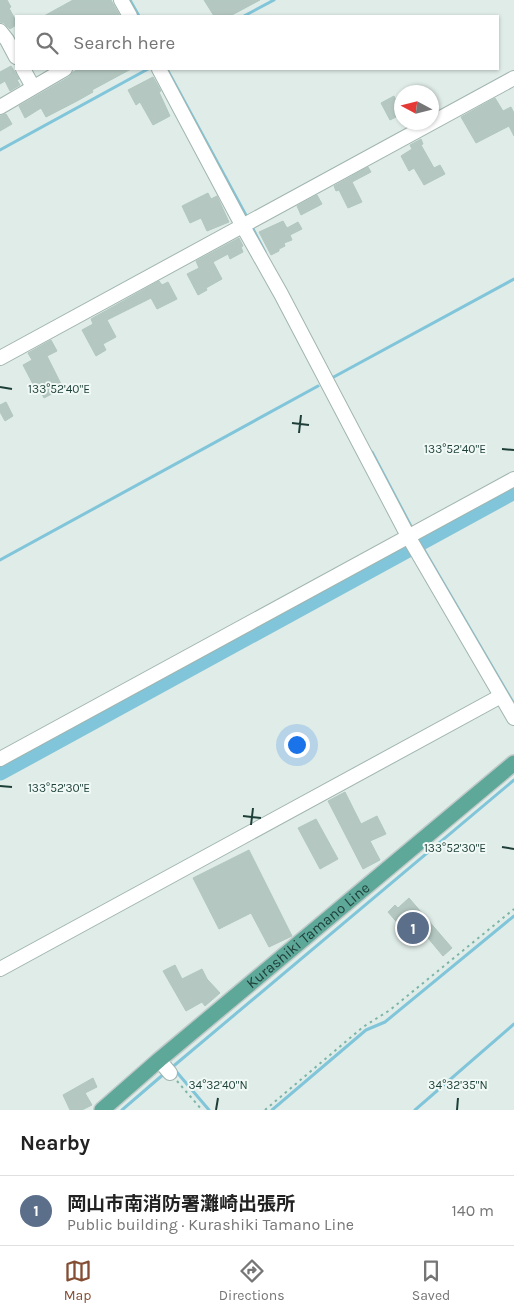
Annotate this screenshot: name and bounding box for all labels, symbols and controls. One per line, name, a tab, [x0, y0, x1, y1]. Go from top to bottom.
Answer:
search box	[15, 15, 499, 70]
icon: search	[33, 29, 61, 57]
text: Search here	[73, 32, 175, 54]
north arrow	[394, 85, 439, 130]
text: 133°52'40"E	[28, 382, 90, 396]
text: 133°52'40"E	[424, 442, 486, 456]
your location	[284, 732, 310, 758]
text: 133°52'30"E	[28, 781, 90, 795]
text: 133°52'30"E	[424, 841, 486, 855]
street label: Kurashiki Tamano Line	[242, 879, 373, 992]
pin: 1	[397, 909, 429, 947]
text: 34°32'40"N	[188, 1078, 248, 1092]
text: 34°32'35"N	[428, 1078, 488, 1092]
text: Nearby	[20, 1131, 90, 1155]
text: 岡山市南消防署灘崎出張所	[67, 1193, 295, 1215]
text: 1	[33, 1201, 39, 1220]
text: 140 m	[452, 1201, 494, 1220]
text: Public building · Kurashiki Tamano Line	[67, 1215, 354, 1234]
tab: Map	[64, 1257, 92, 1304]
tab: Directions	[219, 1257, 285, 1304]
tab: Saved	[412, 1257, 450, 1304]

